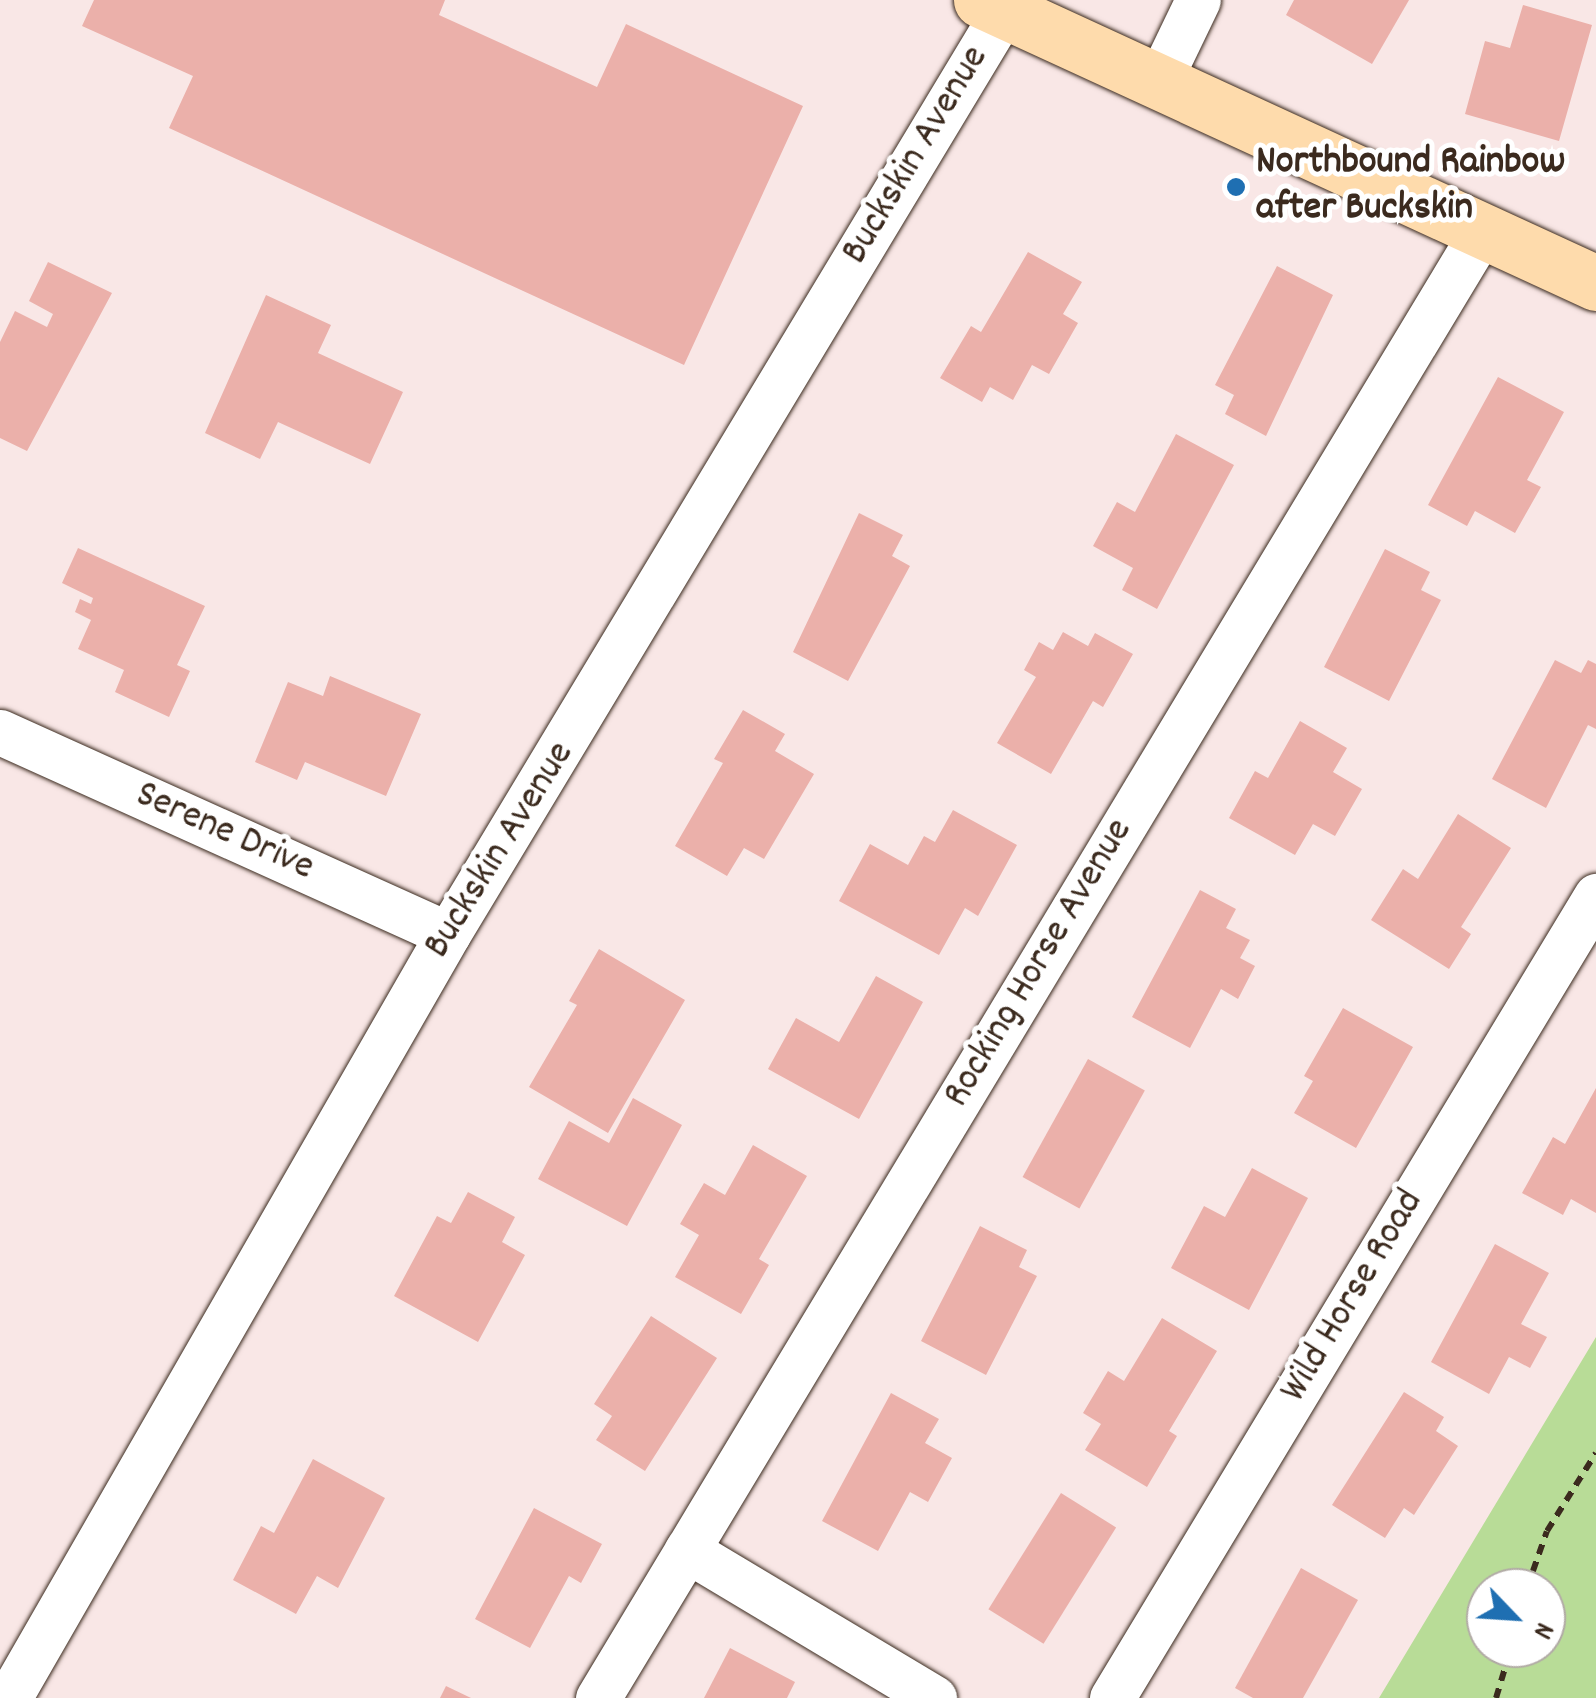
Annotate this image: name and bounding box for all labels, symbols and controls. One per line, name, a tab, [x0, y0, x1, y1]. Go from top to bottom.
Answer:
street label: Buckskin Avenue	[833, 38, 1001, 274]
place label: Northbound Rainbow after Buckskin	[1256, 140, 1565, 234]
marker: Northbound Rainbow after Buckskin	[1225, 176, 1247, 198]
street label: Buckskin Avenue	[415, 734, 587, 968]
street label: Serene Drive	[127, 772, 321, 894]
street label: Rocking Horse Avenue	[935, 811, 1145, 1117]
street label: Wild Horse Road	[1272, 1182, 1436, 1412]
north arrow	[1466, 1568, 1566, 1668]
text: N	[1520, 1615, 1562, 1645]

